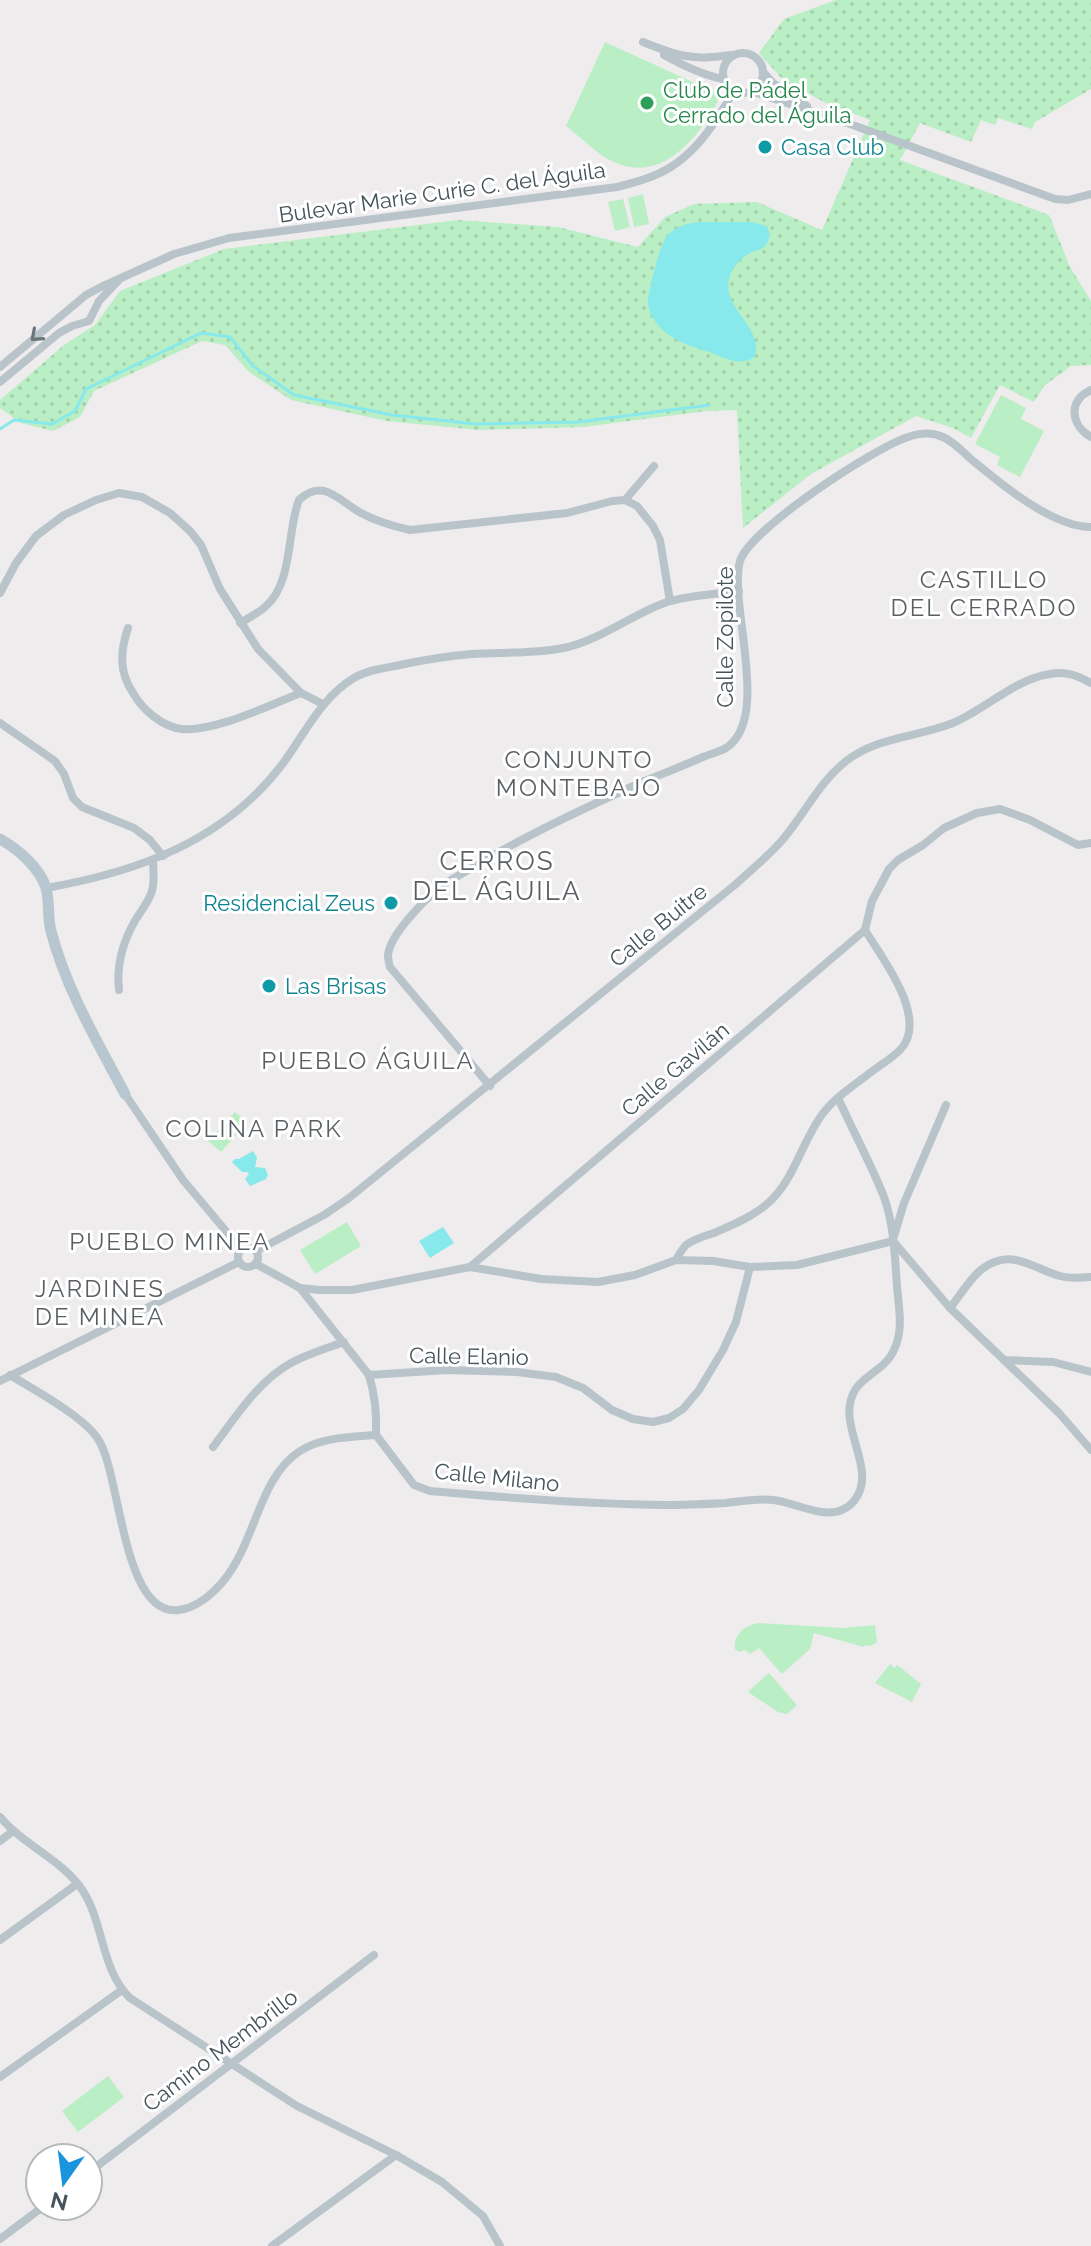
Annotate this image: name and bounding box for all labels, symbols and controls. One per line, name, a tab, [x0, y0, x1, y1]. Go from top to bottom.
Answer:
place label: Club de Pádel Cerrado del Águila	[663, 77, 852, 128]
marker: Club de Pádel Cerrado del Águila	[638, 94, 656, 112]
place label: Casa Club	[781, 134, 884, 160]
marker: Casa Club	[756, 138, 774, 156]
street label: Bulevar Marie Curie C. del Águila	[277, 156, 607, 228]
one-way arrow	[31, 326, 46, 341]
district label: CASTILLO DEL CERRADO	[891, 565, 1077, 622]
street label: Calle Zopilote	[712, 566, 738, 708]
district label: CONJUNTO MONTEBAJO	[496, 745, 662, 802]
district label: CERROS DEL ÁGUILA	[413, 846, 581, 906]
street label: Calle Buitre	[604, 878, 712, 972]
place label: Residencial Zeus	[203, 890, 375, 916]
marker: Residencial Zeus	[382, 894, 400, 912]
place label: Las Brisas	[285, 973, 386, 999]
marker: Las Brisas	[260, 977, 278, 995]
street label: Calle Gavilán	[616, 1017, 734, 1121]
district label: PUEBLO ÁGUILA	[261, 1046, 475, 1075]
district label: COLINA PARK	[165, 1114, 343, 1143]
district label: PUEBLO MINEA	[69, 1227, 271, 1256]
district label: JARDINES DE MINEA	[35, 1274, 165, 1331]
street label: Calle Elanio	[409, 1342, 529, 1370]
street label: Calle Milano	[433, 1458, 561, 1496]
street label: Camino Membrillo	[137, 1983, 303, 2117]
north arrow	[24, 2142, 104, 2222]
text: N	[48, 2187, 70, 2216]

